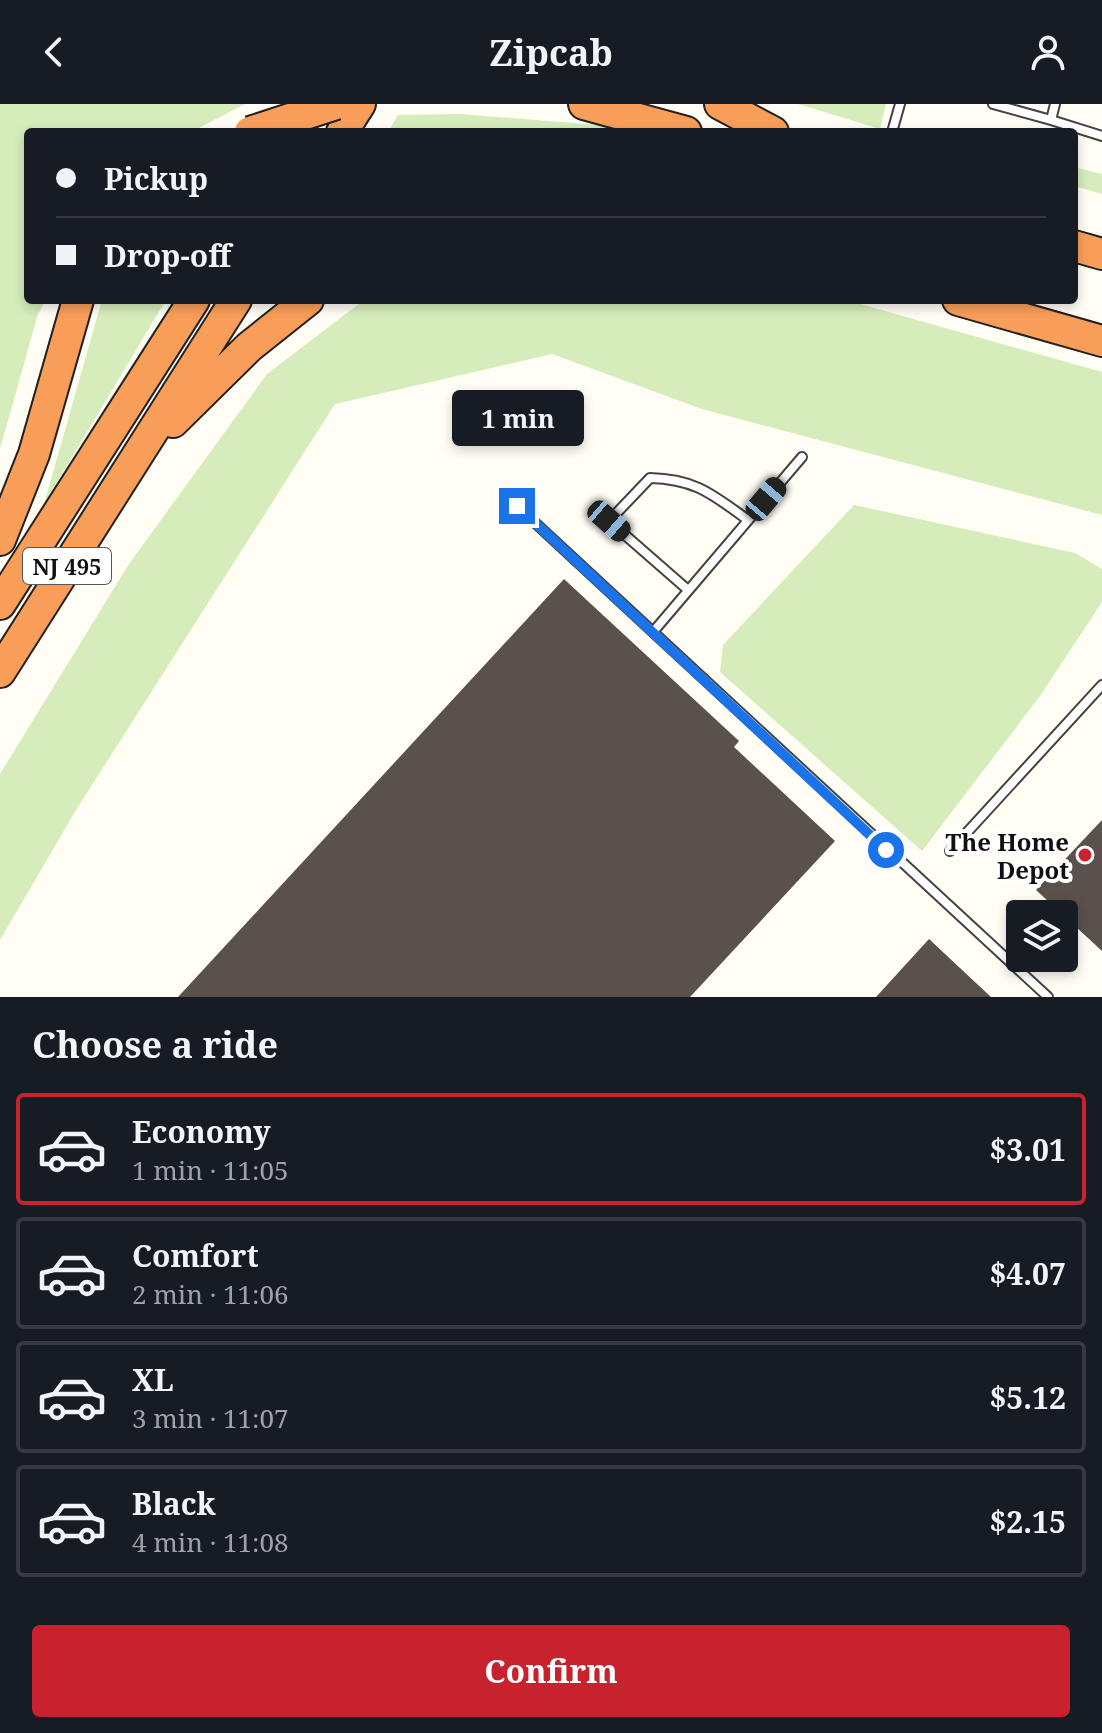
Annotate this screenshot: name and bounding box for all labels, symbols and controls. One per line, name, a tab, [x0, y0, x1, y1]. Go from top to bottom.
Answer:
text: Zipcab	[489, 28, 613, 77]
icon: back	[32, 30, 76, 74]
icon: person	[1026, 30, 1070, 74]
text: Pickup	[104, 158, 208, 199]
text: Drop-off	[104, 235, 231, 276]
callout: 1 min	[451, 390, 583, 446]
text: 1 min	[481, 400, 555, 436]
car	[741, 473, 791, 525]
route end	[499, 488, 535, 524]
car	[583, 496, 635, 546]
road number: NJ 495	[23, 548, 111, 584]
place label: The Home Depot	[946, 825, 1069, 886]
route start	[868, 832, 904, 868]
marker: The Home Depot	[1076, 846, 1094, 864]
map controls	[1006, 900, 1078, 972]
button: layers	[1006, 900, 1078, 972]
text: Choose a ride	[32, 1020, 278, 1069]
text: Economy	[132, 1111, 271, 1152]
icon: car	[36, 1113, 108, 1185]
text: $3.01	[989, 1129, 1066, 1170]
text: 1 min · 11:05	[132, 1152, 289, 1188]
text: Comfort	[132, 1235, 259, 1276]
icon: car	[36, 1237, 108, 1309]
text: $4.07	[989, 1253, 1066, 1294]
text: 2 min · 11:06	[132, 1276, 289, 1312]
text: XL	[132, 1359, 174, 1400]
icon: car	[36, 1361, 108, 1433]
text: $5.12	[989, 1377, 1066, 1418]
text: 3 min · 11:07	[132, 1400, 289, 1436]
text: Black	[132, 1483, 216, 1524]
icon: car	[36, 1485, 108, 1557]
text: $2.15	[989, 1501, 1066, 1542]
text: 4 min · 11:08	[132, 1524, 289, 1560]
button: Confirm	[32, 1625, 1070, 1717]

